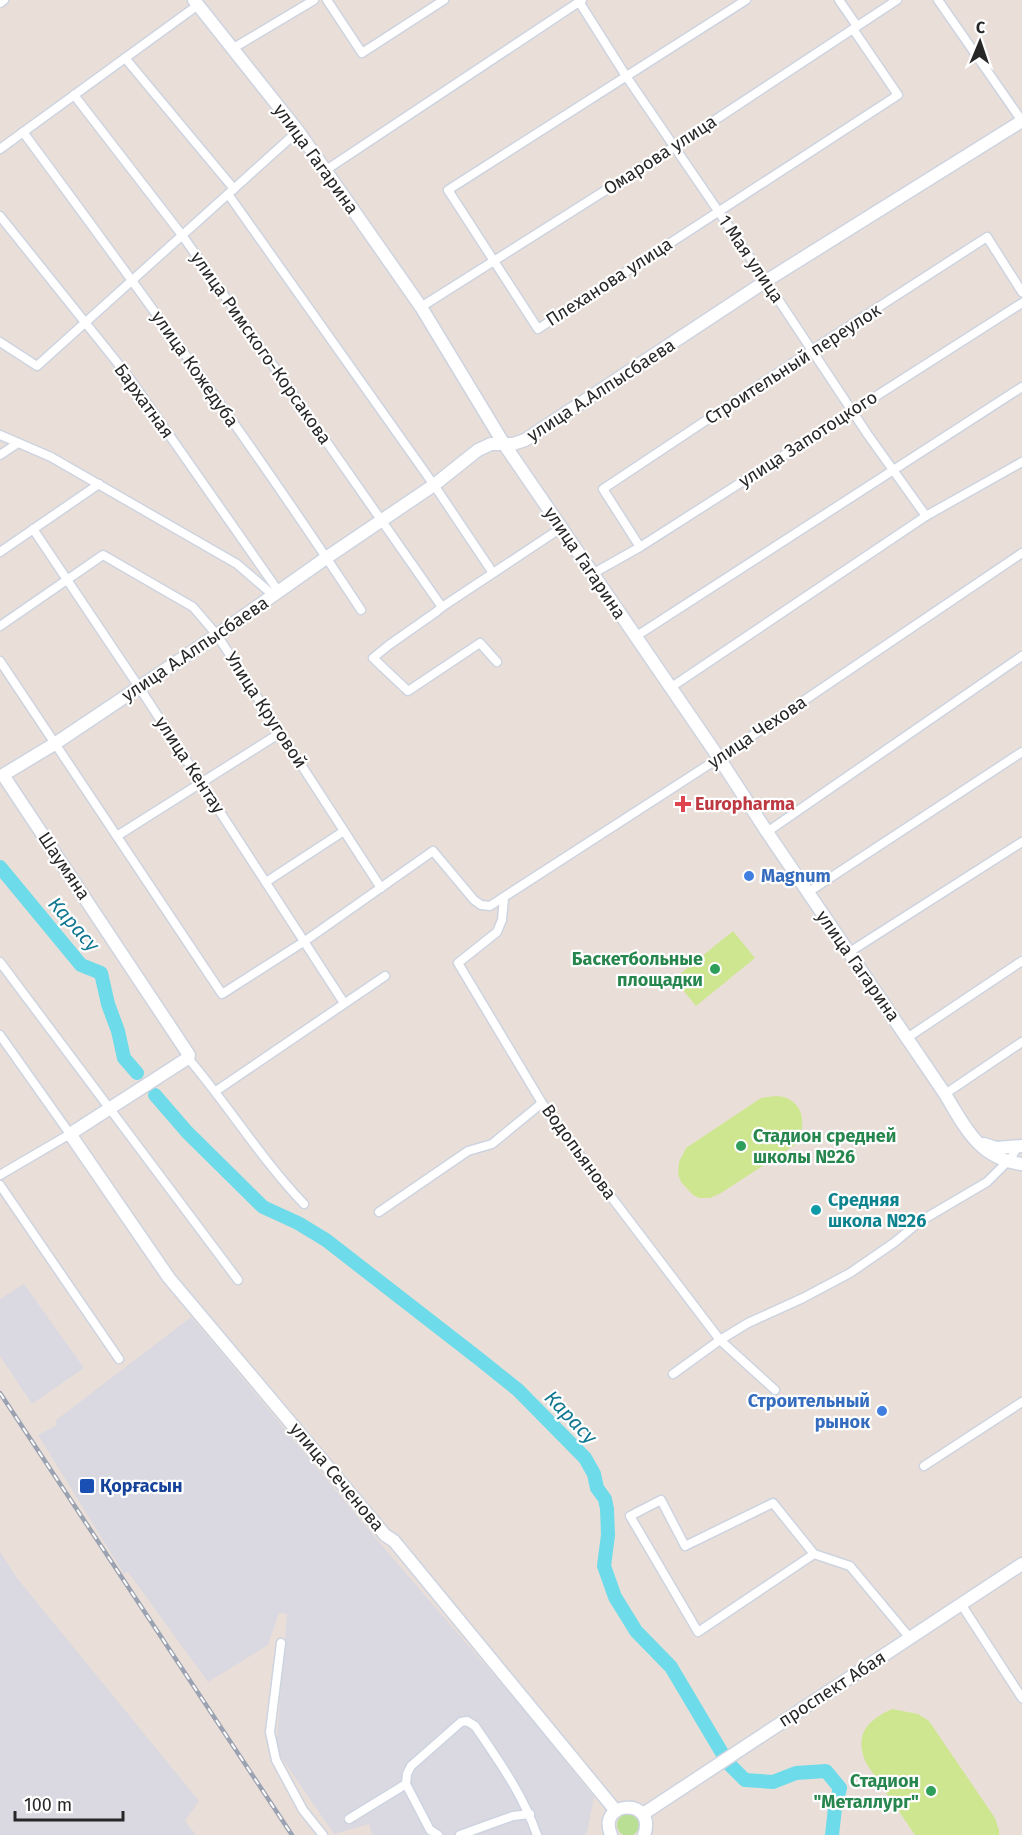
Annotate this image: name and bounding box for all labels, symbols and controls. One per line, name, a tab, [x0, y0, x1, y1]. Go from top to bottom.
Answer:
north arrow	[950, 12, 1010, 72]
text: С	[976, 18, 986, 37]
street label: улица Гагарина	[269, 100, 363, 218]
street label: Омарова улица	[599, 110, 721, 200]
street label: 1 Мая улица	[714, 211, 788, 307]
street label: Плеханова улица	[542, 233, 676, 331]
street label: улица Римского-Корсакова	[186, 247, 336, 449]
street label: Строительный переулок	[701, 298, 886, 429]
street label: улица Кожедуба	[147, 307, 243, 431]
street label: улица А.Алпысбаева	[523, 334, 679, 446]
street label: Бархатная	[109, 359, 179, 443]
street label: улица Запотоцкого	[735, 386, 881, 492]
street label: улица Гагарина	[539, 503, 631, 623]
street label: улица А.Алпысбаева	[117, 592, 273, 706]
street label: Улица Круговой	[220, 648, 312, 772]
street label: улица Чехова	[703, 691, 811, 773]
street label: улица Кентау	[150, 712, 230, 818]
place label: Europharma	[695, 793, 795, 815]
marker: Europharma	[676, 797, 690, 811]
street label: Шаумяна	[33, 828, 95, 904]
place label: Magnum	[761, 865, 831, 887]
marker: Magnum	[742, 869, 756, 883]
water label: Карасу	[43, 892, 106, 957]
street label: улица Гагарина	[811, 906, 905, 1026]
place label: Баскетбольные площадки	[572, 948, 703, 991]
marker: Баскетбольные площадки	[708, 962, 722, 976]
street label: Водопьянова	[537, 1100, 621, 1204]
place label: Стадион средней школы №26	[753, 1125, 896, 1168]
marker: Стадион средней школы №26	[734, 1139, 748, 1153]
place label: Средняя школа №26	[828, 1189, 926, 1232]
marker: Средняя школа №26	[809, 1203, 823, 1217]
water label: Карасу	[540, 1385, 603, 1450]
place label: Строительный рынок	[748, 1390, 870, 1433]
marker: Строительный рынок	[875, 1404, 889, 1418]
street label: улица Сеченова	[285, 1418, 389, 1536]
place label: Қорғасын	[100, 1475, 182, 1497]
marker: Қорғасын	[78, 1477, 96, 1495]
street label: проспект Абая	[774, 1646, 890, 1732]
place label: Стадион "Металлург"	[813, 1770, 919, 1813]
scale bar	[15, 1784, 123, 1822]
marker: Стадион "Металлург"	[924, 1784, 938, 1798]
text: 100 m	[24, 1794, 72, 1816]

